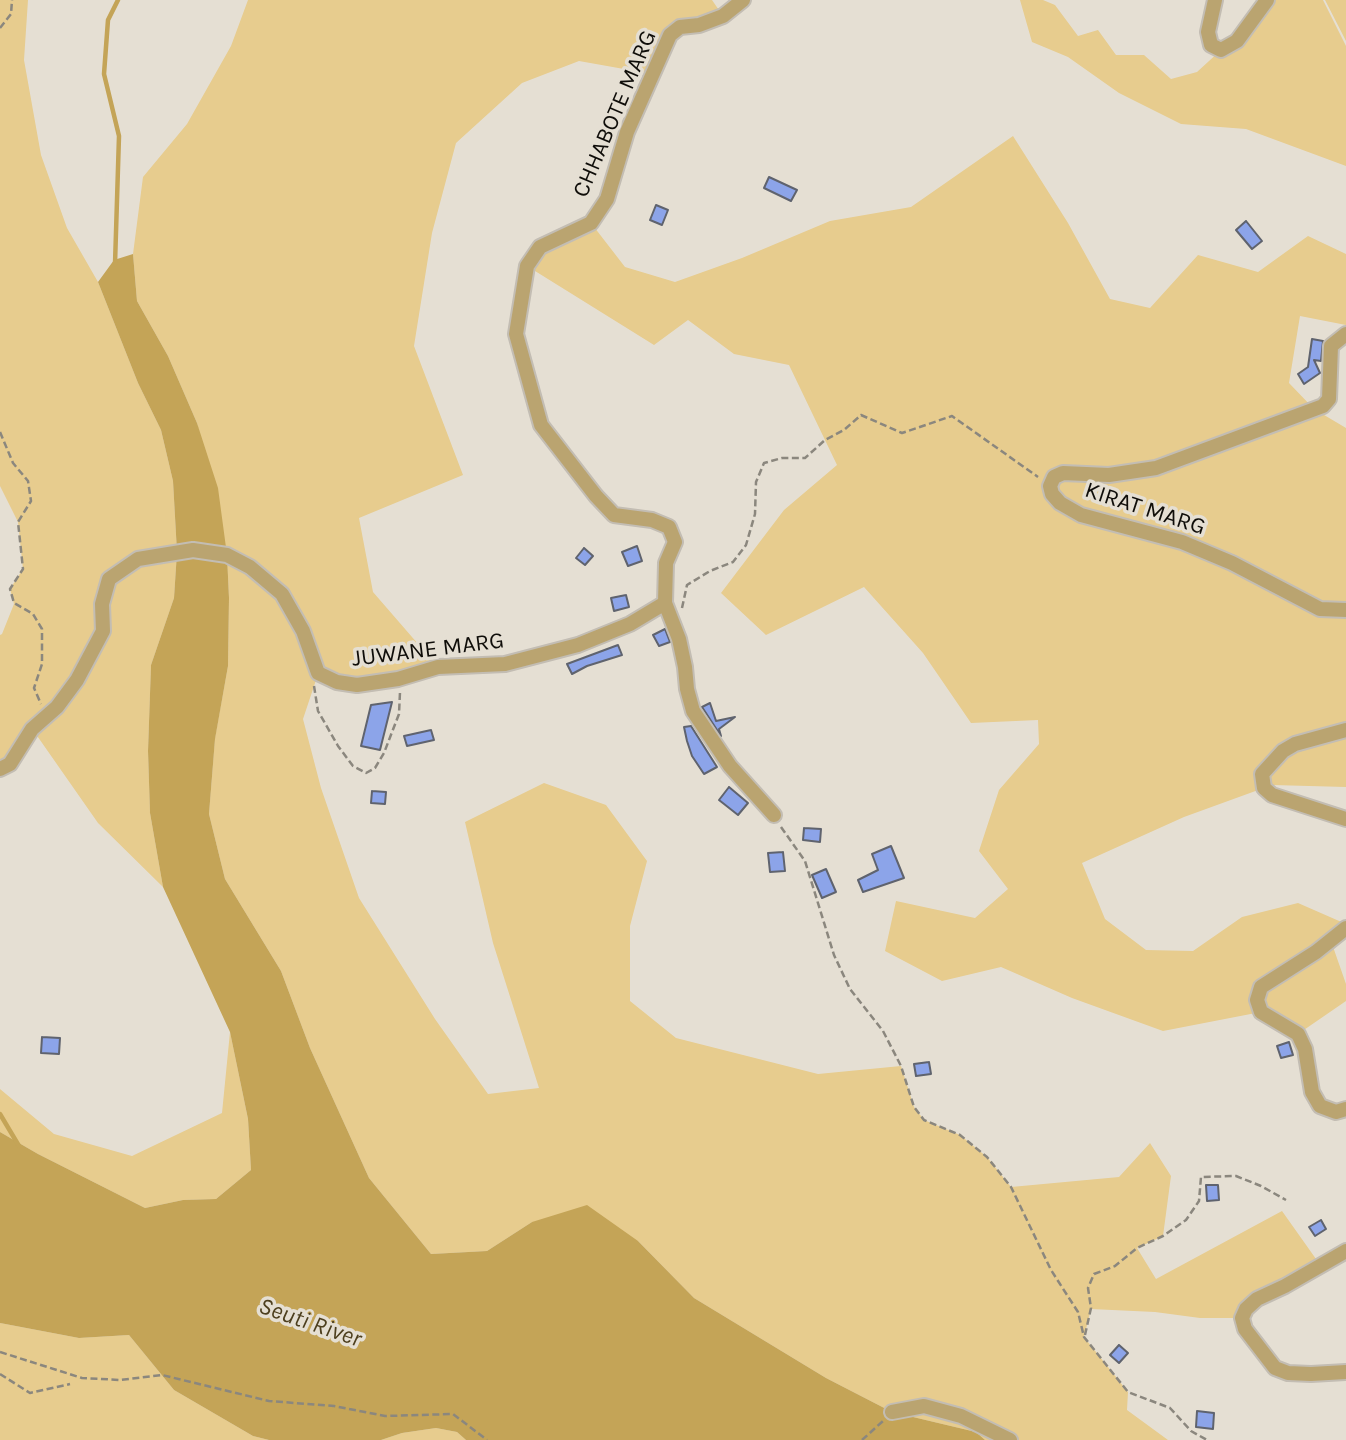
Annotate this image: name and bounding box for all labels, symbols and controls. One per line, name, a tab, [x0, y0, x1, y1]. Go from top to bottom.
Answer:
street label: CHHABOTE MARG	[567, 26, 663, 202]
street label: KIRAT MARG	[1081, 477, 1209, 541]
street label: JUWANE MARG	[350, 627, 506, 673]
water label: Seuti River	[255, 1292, 365, 1354]

